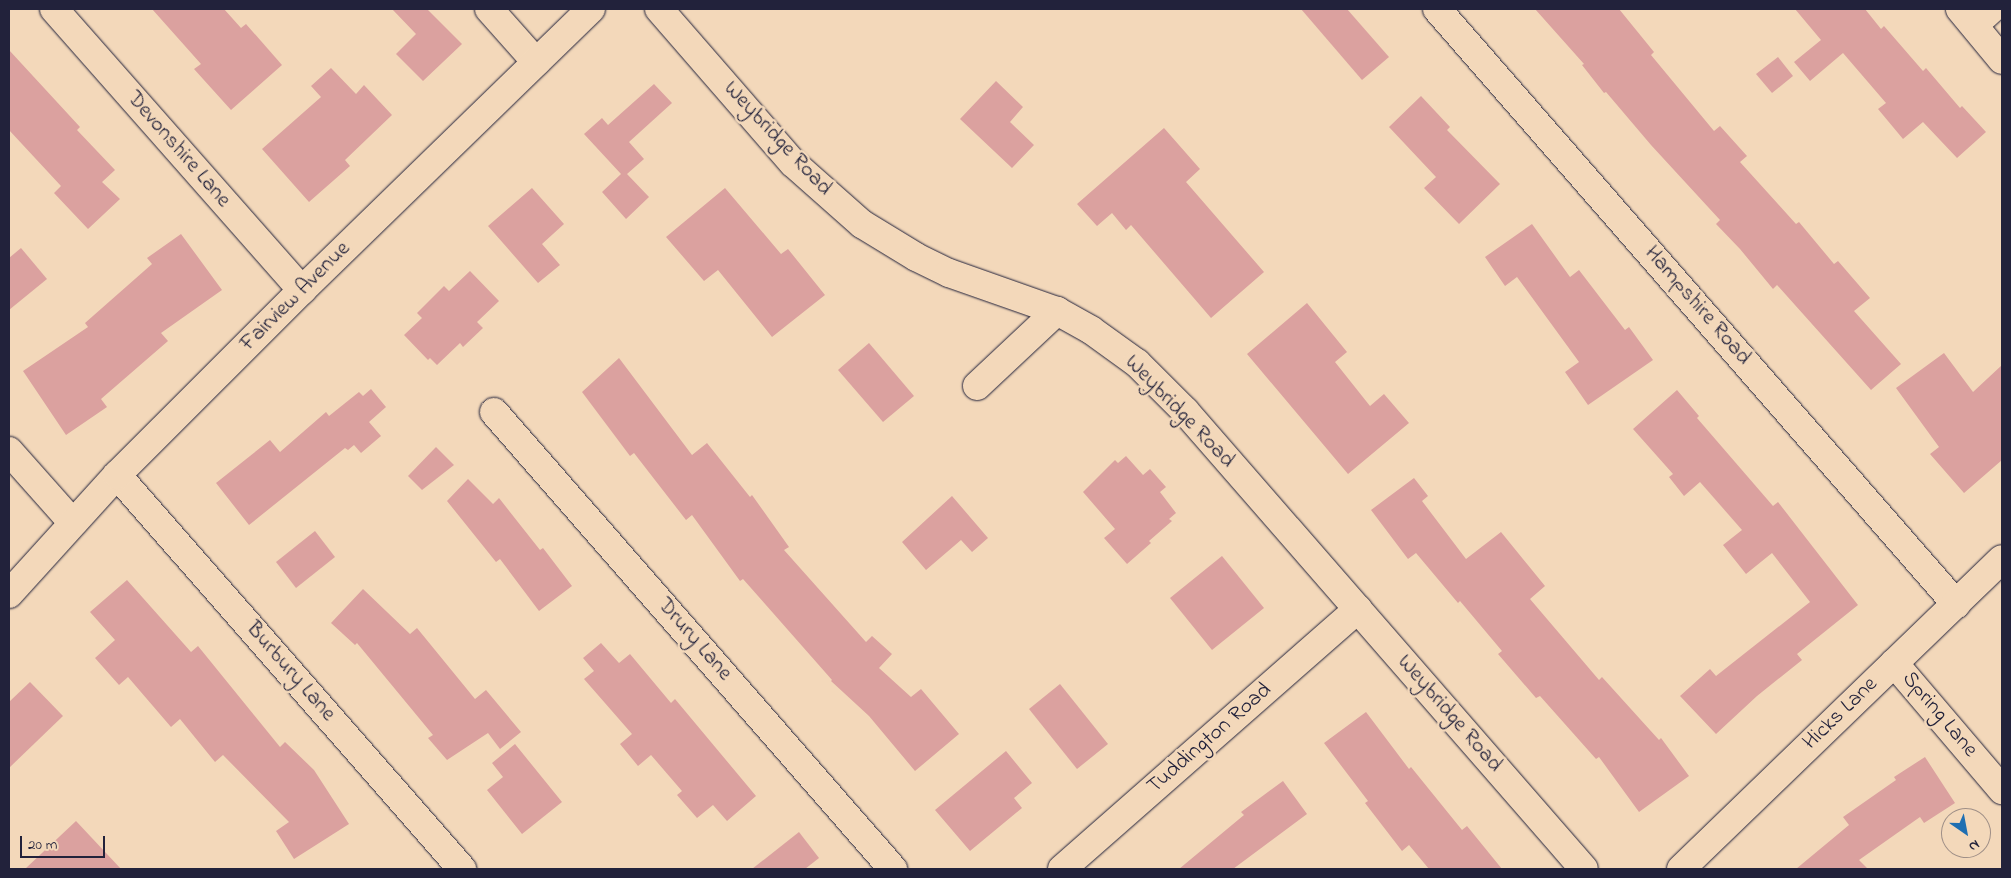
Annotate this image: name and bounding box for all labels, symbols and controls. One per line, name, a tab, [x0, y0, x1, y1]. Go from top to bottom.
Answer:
street label: Weybridge Road	[717, 76, 837, 202]
street label: Devonshire Lane	[120, 87, 236, 213]
street label: Fairview Avenue	[235, 236, 357, 358]
street label: Hampshire Road	[1638, 241, 1756, 371]
street label: Weybridge Road	[1118, 350, 1240, 474]
street label: Drury Lane	[651, 593, 737, 687]
street label: Burbury Lane	[240, 617, 340, 727]
street label: Weybridge Road	[1391, 650, 1507, 778]
street label: Spring Lane	[1896, 667, 1982, 763]
street label: Hicks Lane	[1798, 672, 1884, 756]
street label: Tuddington Road	[1142, 678, 1278, 800]
north arrow	[1941, 808, 1991, 858]
scale bar	[22, 826, 108, 858]
text: 20 m	[28, 834, 57, 856]
text: N	[1964, 834, 1984, 857]

